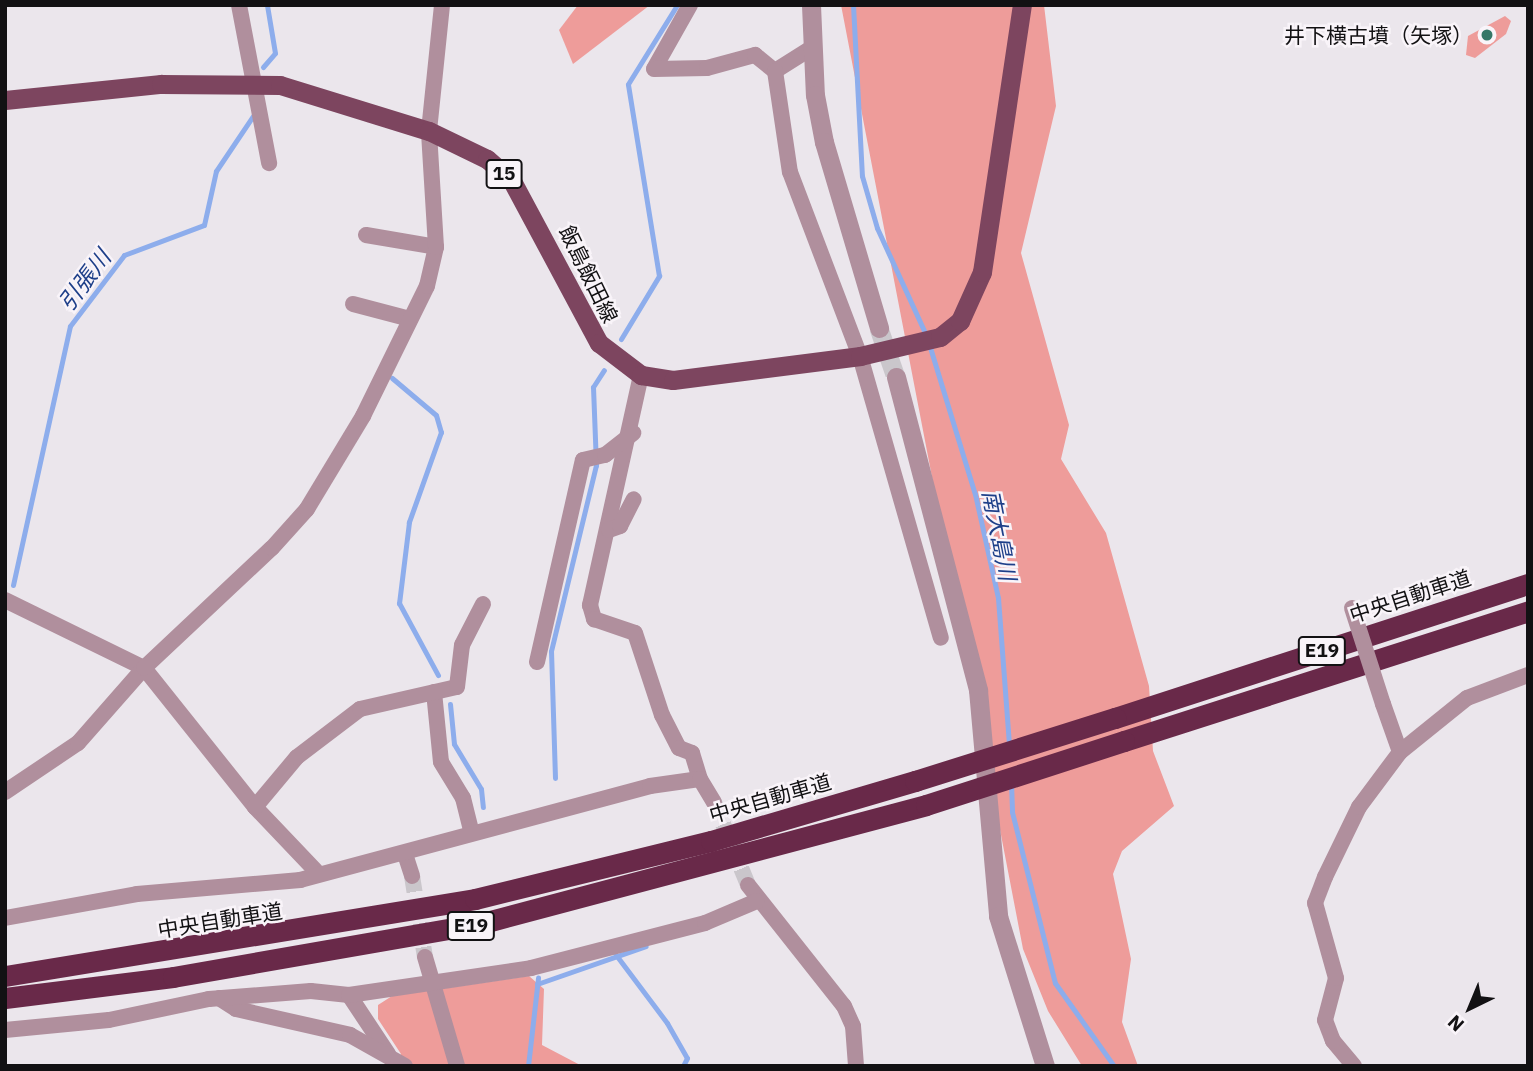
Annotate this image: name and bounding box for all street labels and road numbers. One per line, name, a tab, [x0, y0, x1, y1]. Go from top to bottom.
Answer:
road number: 15	[485, 158, 523, 190]
street label: 飯島飯田線	[555, 221, 623, 327]
street label: 中央自動車道	[1346, 565, 1474, 627]
road number: E19	[1298, 636, 1346, 666]
street label: 中央自動車道	[706, 769, 834, 827]
street label: 中央自動車道	[156, 898, 284, 942]
road number: E19	[447, 910, 496, 942]

